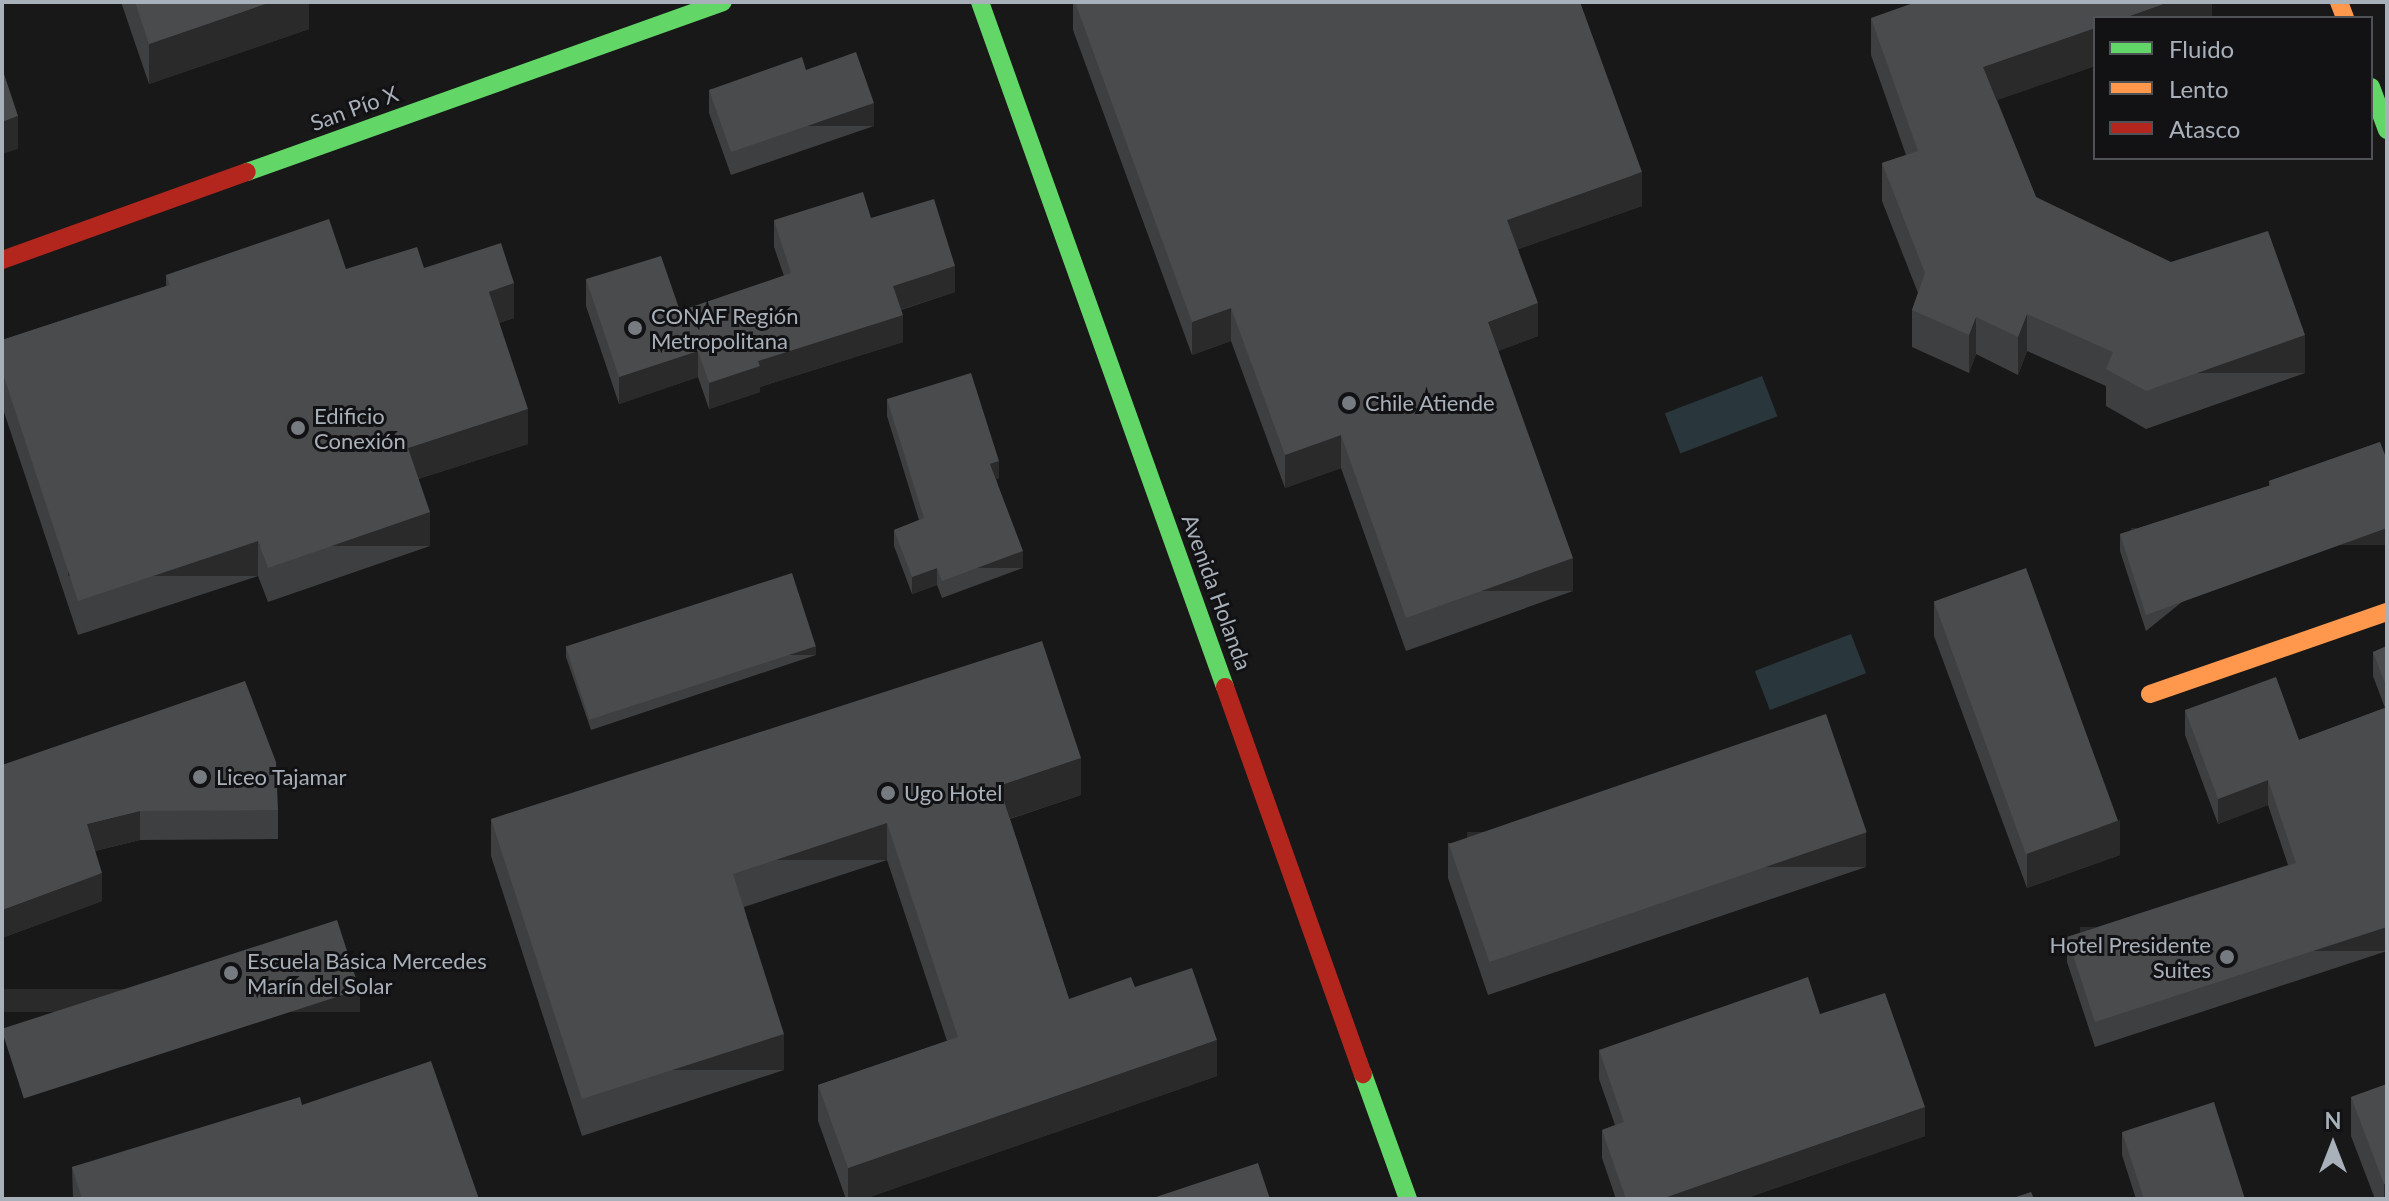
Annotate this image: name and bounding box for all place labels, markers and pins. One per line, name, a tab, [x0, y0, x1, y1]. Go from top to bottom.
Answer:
place label: CONAF Región Metropolitana	[651, 302, 799, 354]
marker: CONAF Región Metropolitana	[626, 319, 644, 337]
place label: Chile Atiende	[1365, 390, 1495, 416]
marker: Chile Atiende	[1340, 394, 1358, 412]
place label: Edificio Conexión	[314, 402, 406, 454]
marker: Edificio Conexión	[289, 419, 307, 437]
place label: Liceo Tajamar	[216, 764, 347, 790]
marker: Liceo Tajamar	[191, 768, 209, 786]
place label: Ugo Hotel	[904, 780, 1002, 806]
marker: Ugo Hotel	[879, 784, 897, 802]
place label: Hotel Presidente Suites	[2050, 931, 2211, 982]
place label: Escuela Básica Mercedes Marín del Solar	[247, 947, 487, 998]
marker: Hotel Presidente Suites	[2218, 948, 2236, 966]
marker: Escuela Básica Mercedes Marín del Solar	[222, 964, 240, 982]

